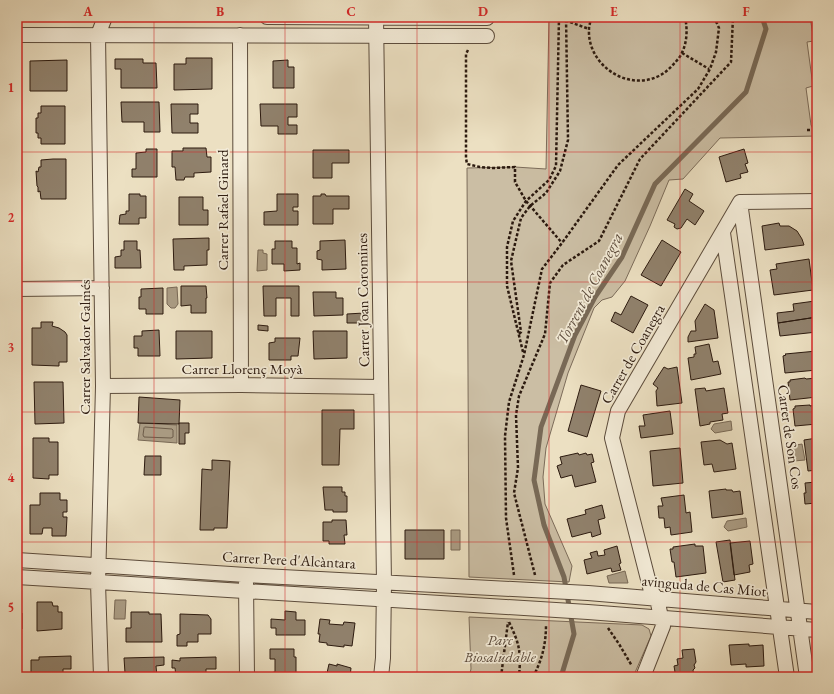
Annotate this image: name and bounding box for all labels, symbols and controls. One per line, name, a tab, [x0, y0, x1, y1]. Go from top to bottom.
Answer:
text: A	[82, 3, 93, 20]
text: B	[216, 3, 224, 20]
text: C	[346, 3, 356, 20]
text: D	[478, 3, 488, 20]
text: E	[610, 3, 618, 20]
text: F	[742, 3, 750, 20]
text: 1	[8, 79, 15, 96]
street label: Carrer Rafael Ginard	[213, 149, 232, 271]
text: 2	[8, 209, 15, 226]
water label: Torrent de Coanegra	[551, 229, 628, 348]
street label: Carrer Joan Coromines	[352, 233, 373, 367]
street label: Carrer Salvador Galmés	[75, 279, 94, 415]
street label: Carrer de Coanegra	[596, 300, 669, 407]
text: 3	[8, 339, 15, 356]
street label: Carrer Llorenç Moyà	[182, 359, 302, 378]
street label: Carrer de Son Cos	[774, 384, 807, 490]
text: 4	[8, 469, 15, 486]
street label: Carrer Pere d'Alcàntara	[222, 547, 356, 572]
street label: avinguda de Cas Miot	[641, 571, 767, 600]
text: 5	[8, 599, 14, 616]
park label: Parc Biosaludable	[463, 630, 537, 666]

